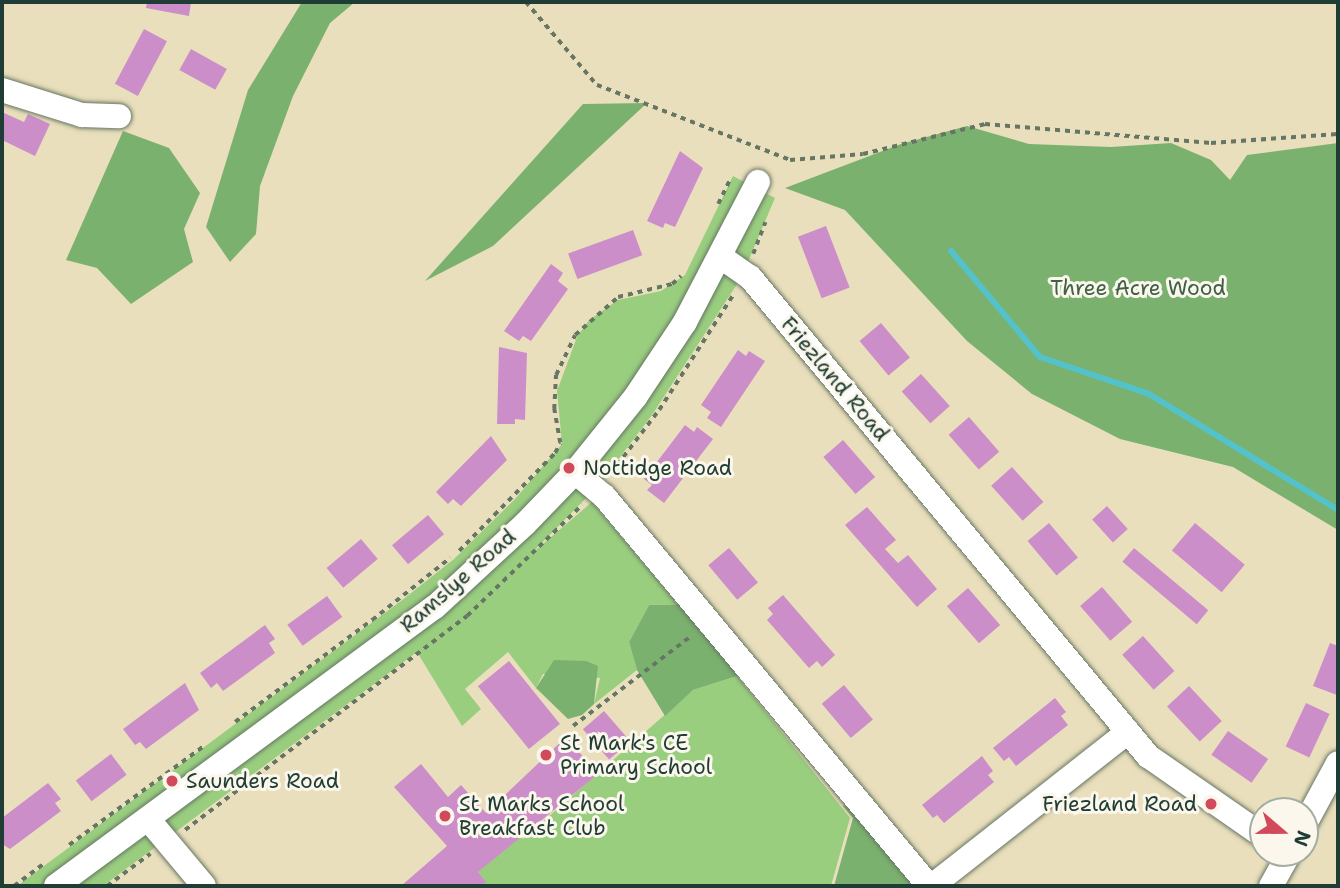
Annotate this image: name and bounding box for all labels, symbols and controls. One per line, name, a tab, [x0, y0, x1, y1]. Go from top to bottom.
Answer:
park label: Three Acre Wood	[1050, 275, 1226, 301]
street label: Friezland Road	[776, 312, 894, 446]
place label: Nottidge Road	[583, 455, 732, 481]
marker: Nottidge Road	[561, 460, 577, 476]
street label: Ramslye Road	[395, 524, 521, 638]
place label: St Mark's CE Primary School	[560, 730, 712, 780]
marker: St Mark's CE Primary School	[538, 747, 554, 763]
place label: Saunders Road	[186, 768, 339, 794]
marker: Saunders Road	[164, 773, 180, 789]
place label: St Marks School Breakfast Club	[459, 791, 624, 841]
place label: Friezland Road	[1042, 791, 1197, 817]
marker: Friezland Road	[1203, 796, 1219, 812]
north arrow	[1249, 797, 1319, 867]
marker: St Marks School Breakfast Club	[437, 808, 453, 824]
text: N	[1288, 827, 1317, 850]

